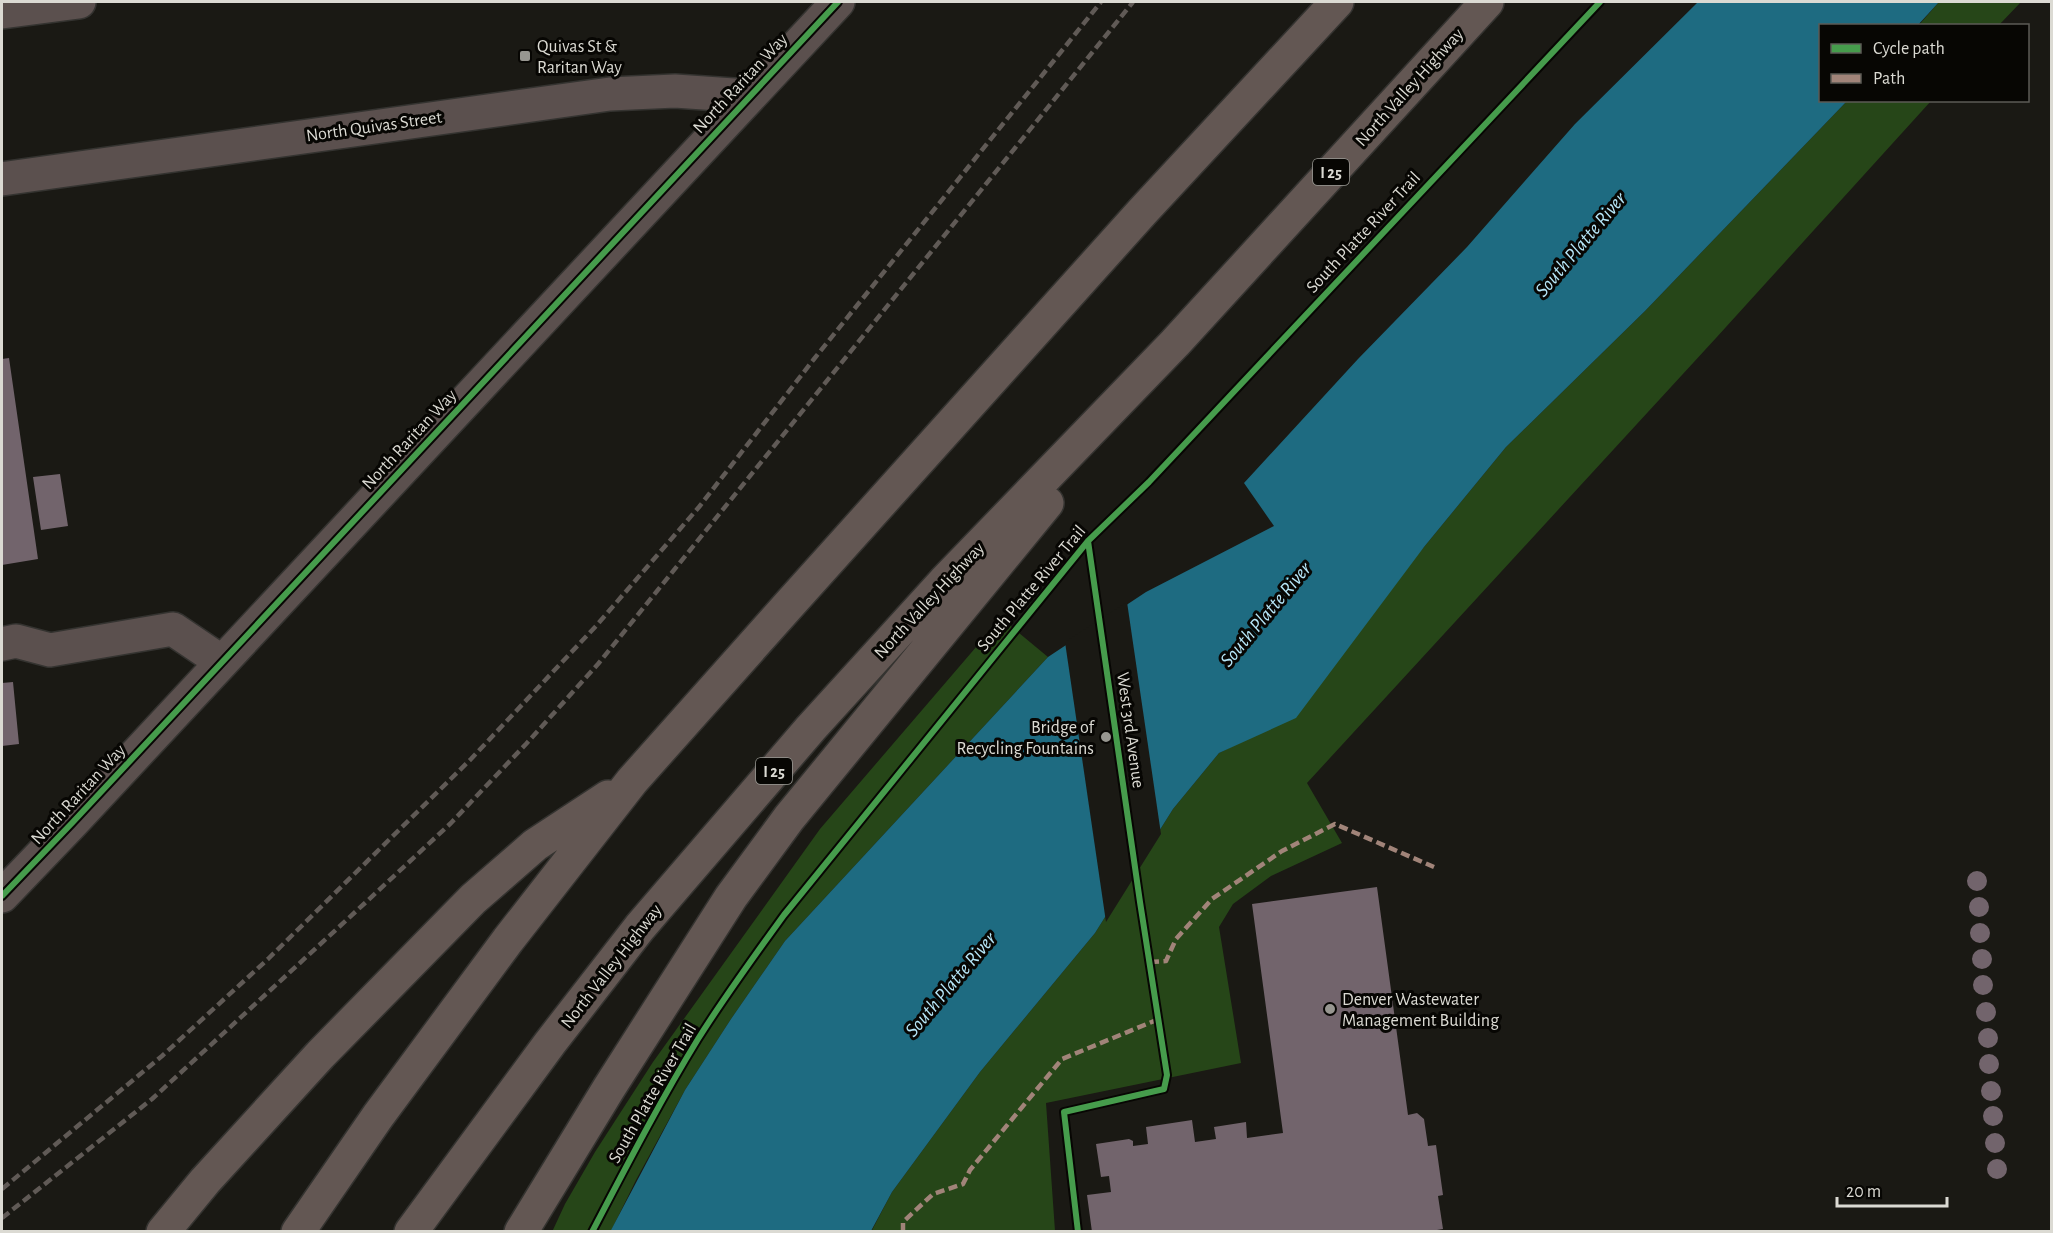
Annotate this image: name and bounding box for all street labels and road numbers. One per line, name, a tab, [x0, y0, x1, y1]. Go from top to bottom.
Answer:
street label: North Valley Highway	[1352, 25, 1467, 150]
street label: North Raritan Way	[690, 30, 792, 137]
street label: North Quivas Street	[305, 108, 444, 145]
road number: I 25	[1313, 159, 1349, 185]
street label: South Platte River Trail	[1303, 169, 1424, 297]
street label: North Raritan Way	[359, 386, 461, 493]
street label: South Platte River Trail	[974, 522, 1089, 655]
street label: North Valley Highway	[871, 539, 988, 662]
street label: West 3rd Avenue	[1113, 671, 1147, 789]
street label: North Raritan Way	[28, 741, 130, 848]
road number: I 25	[756, 758, 792, 784]
street label: North Valley Highway	[558, 901, 666, 1032]
street label: South Platte River Trail	[606, 1021, 700, 1166]

